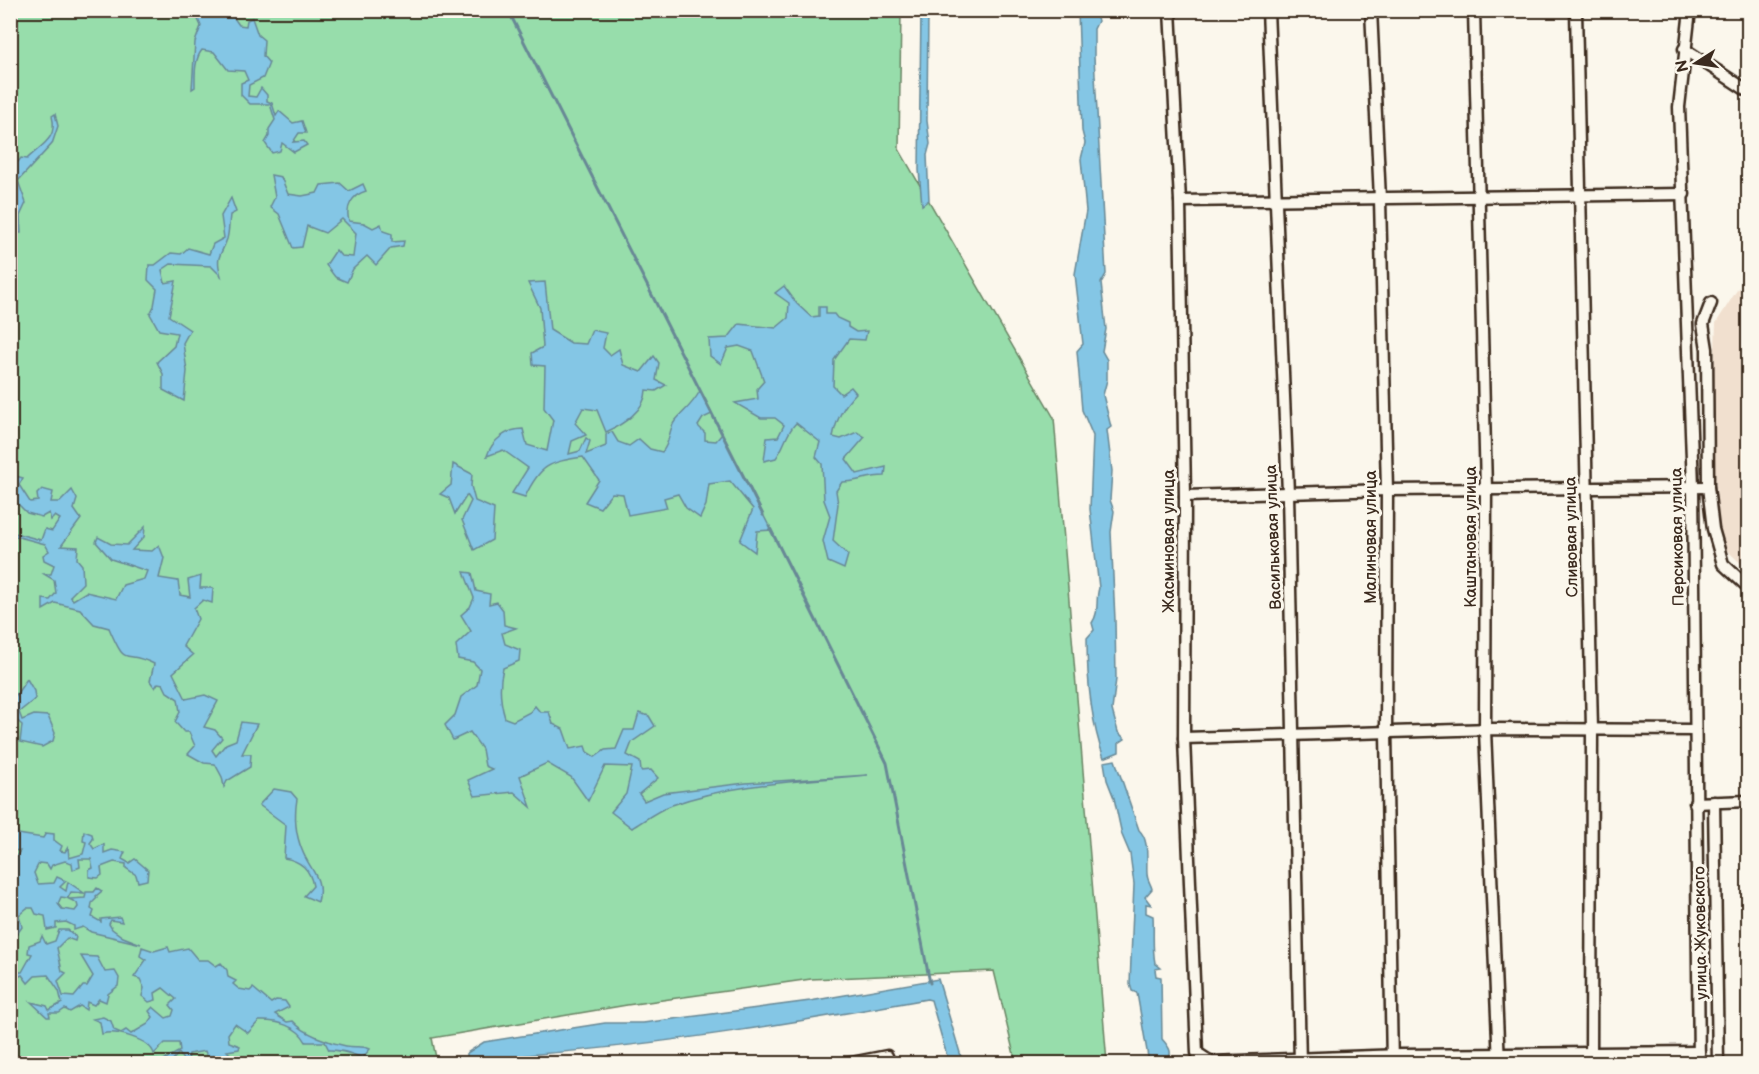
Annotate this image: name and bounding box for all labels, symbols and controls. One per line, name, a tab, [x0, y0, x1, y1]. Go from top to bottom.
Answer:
north arrow	[1666, 33, 1726, 93]
text: N	[1672, 58, 1693, 74]
street label: Васильковая улица	[1262, 464, 1286, 610]
street label: Каштановая улица	[1462, 466, 1481, 608]
street label: Персиковая улица	[1667, 467, 1689, 606]
street label: Жасминовая улица	[1160, 469, 1179, 613]
street label: Малиновая улица	[1362, 470, 1381, 604]
street label: Сливовая улица	[1561, 476, 1583, 598]
street label: улица Жуковского	[1690, 866, 1712, 1000]

